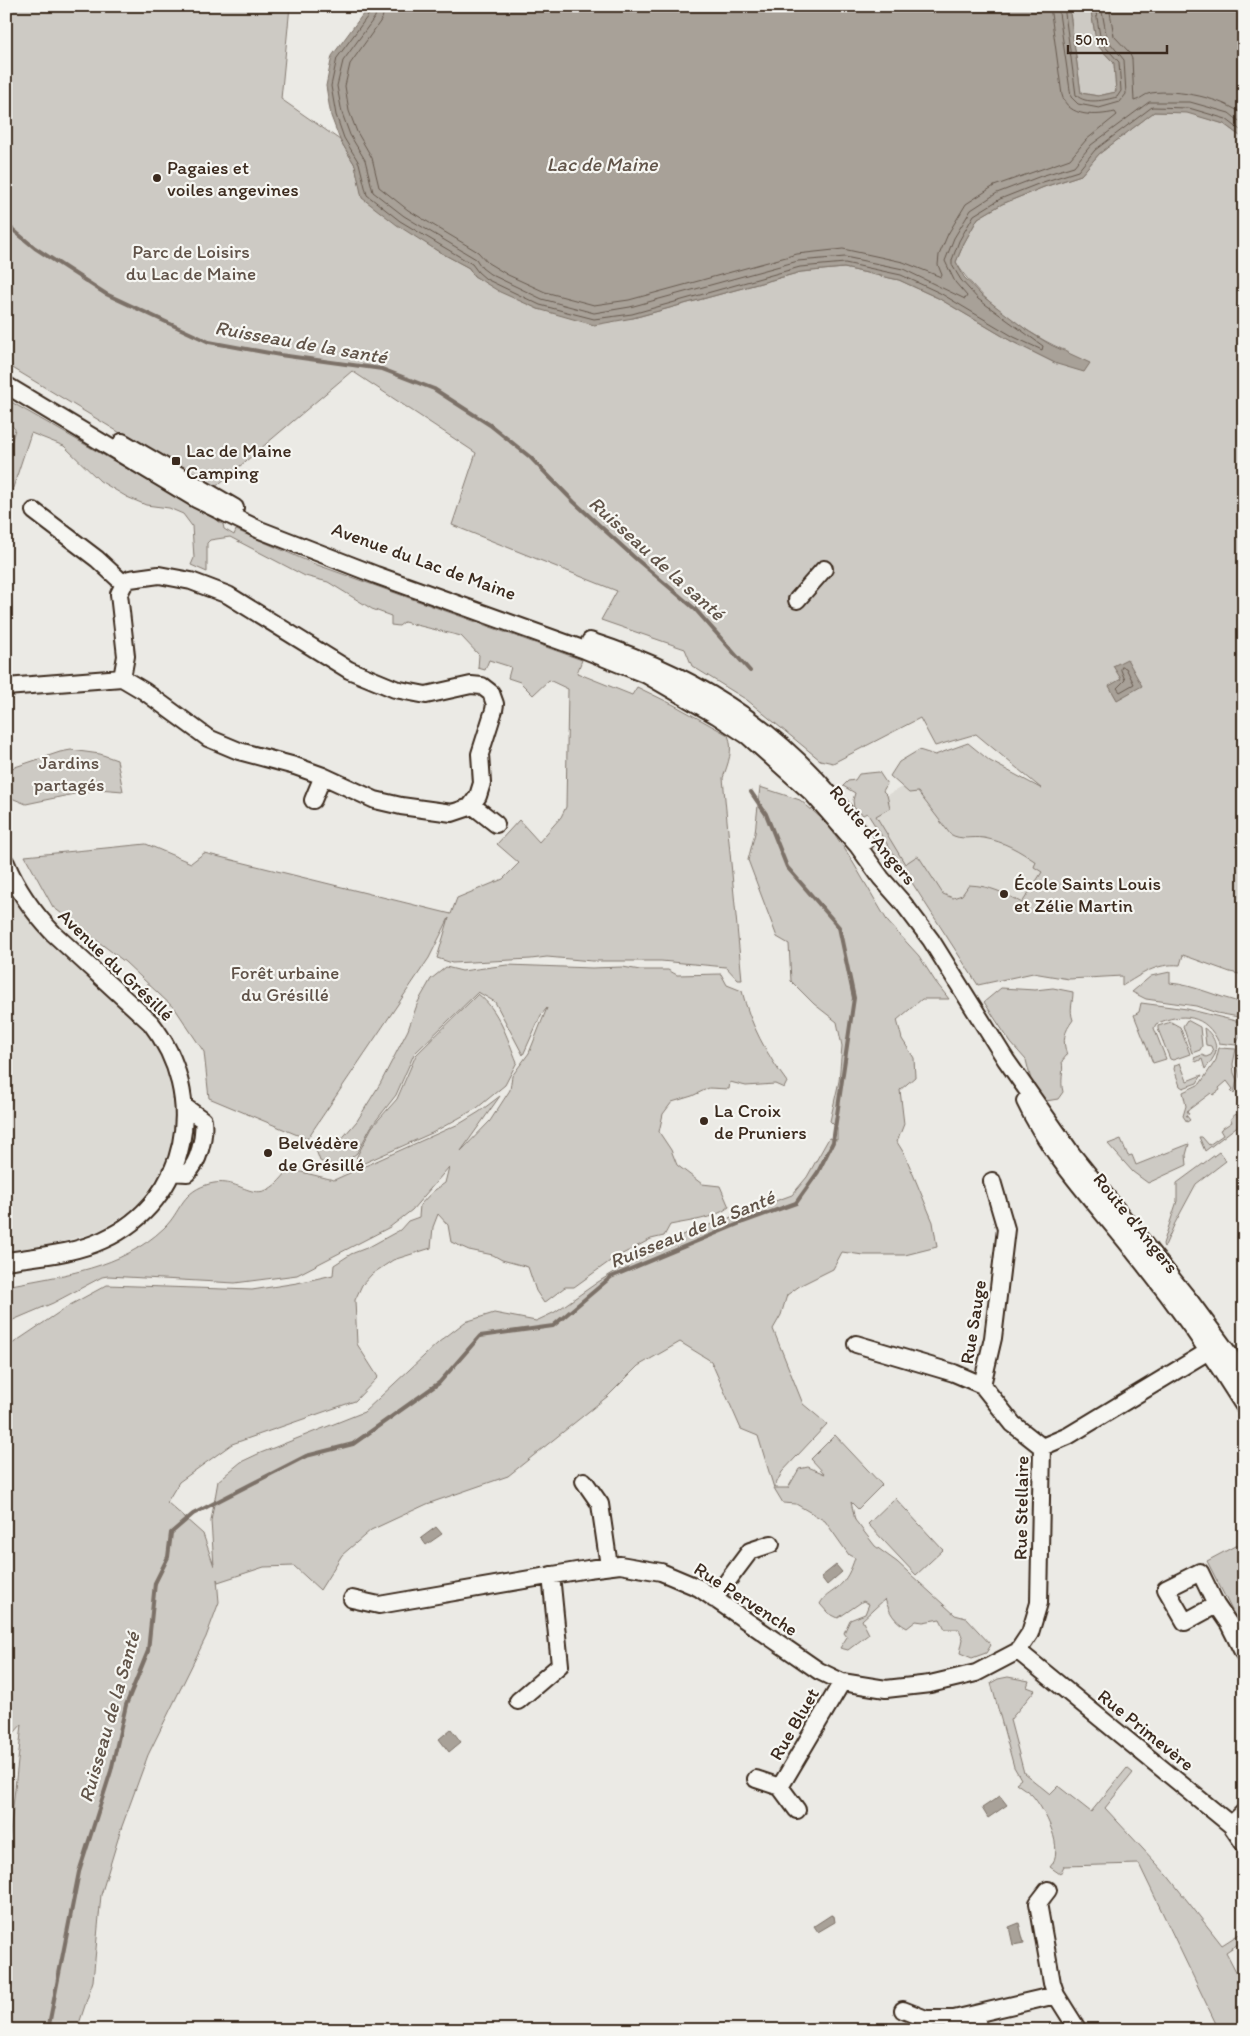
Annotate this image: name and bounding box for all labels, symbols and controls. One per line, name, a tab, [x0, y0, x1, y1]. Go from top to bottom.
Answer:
scale bar	[1068, 22, 1166, 54]
text: 50 m	[1075, 31, 1108, 49]
water label: Lac de Maine	[546, 152, 659, 176]
place label: Pagaies et voiles angevines	[167, 156, 299, 201]
marker: Pagaies et voiles angevines	[151, 172, 163, 184]
park label: Parc de Loisirs du Lac de Maine	[126, 240, 256, 285]
water label: Ruisseau de la santé	[213, 315, 390, 369]
place label: Lac de Maine Camping	[186, 439, 292, 484]
marker: Lac de Maine Camping	[170, 455, 182, 467]
water label: Ruisseau de la santé	[584, 491, 731, 626]
street label: Avenue du Lac de Maine	[329, 517, 519, 605]
park label: Jardins partagés	[34, 751, 104, 796]
street label: Route d'Angers	[825, 780, 921, 890]
place label: École Saints Louis et Zélie Martin	[1014, 872, 1161, 917]
marker: École Saints Louis et Zélie Martin	[998, 888, 1010, 900]
street label: Avenue du Grésillé	[53, 904, 179, 1026]
park label: Forêt urbaine du Grésillé	[231, 961, 339, 1006]
place label: La Croix de Pruniers	[714, 1099, 807, 1144]
marker: La Croix de Pruniers	[698, 1115, 710, 1127]
place label: Belvédère de Grésillé	[278, 1131, 364, 1176]
marker: Belvédère de Grésillé	[262, 1147, 274, 1159]
street label: Route d'Angers	[1088, 1168, 1184, 1278]
water label: Ruisseau de la Santé	[606, 1184, 779, 1273]
street label: Rue Sauge	[955, 1278, 991, 1366]
street label: Rue Stellaire	[1009, 1456, 1033, 1560]
street label: Rue Pervenche	[690, 1557, 802, 1641]
water label: Ruisseau de la Santé	[73, 1628, 145, 1805]
street label: Rue Bluet	[764, 1684, 824, 1764]
street label: Rue Primevère	[1093, 1684, 1199, 1776]

